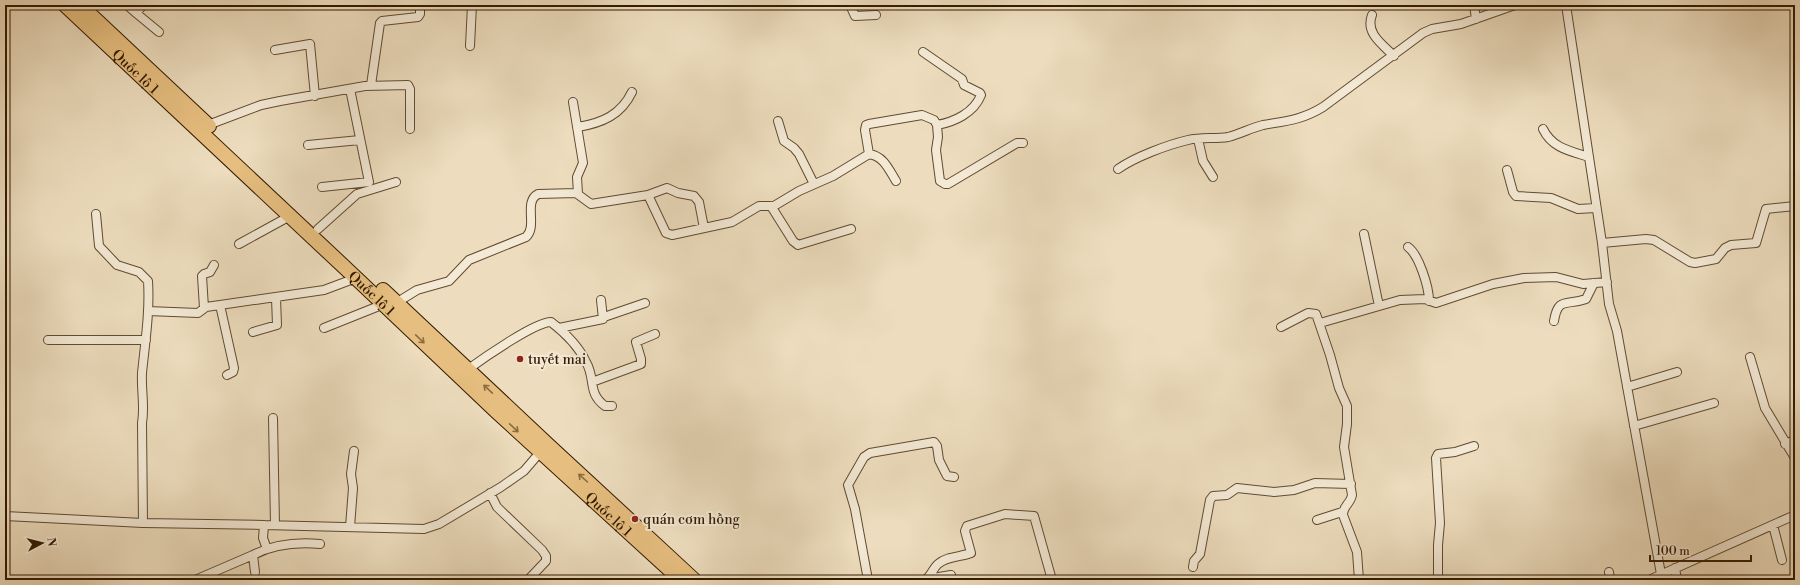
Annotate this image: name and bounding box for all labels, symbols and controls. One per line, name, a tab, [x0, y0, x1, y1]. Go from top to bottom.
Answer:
street label: Quốc lộ 1	[108, 46, 162, 98]
street label: Quốc lộ 1	[344, 267, 398, 320]
one-way arrow	[415, 334, 425, 344]
place label: tuyết mai	[528, 351, 587, 369]
marker: tuyết mai	[515, 354, 525, 364]
one-way arrow	[483, 384, 493, 394]
one-way arrow	[509, 423, 519, 433]
one-way arrow	[578, 473, 588, 482]
street label: Quốc lộ 1	[581, 489, 636, 541]
place label: quán cơm hồng	[643, 511, 741, 529]
marker: quán cơm hồng	[630, 514, 640, 524]
north arrow	[22, 523, 62, 563]
text: N	[43, 537, 58, 547]
scale bar	[1650, 537, 1751, 563]
text: 100 m	[1656, 544, 1690, 559]

